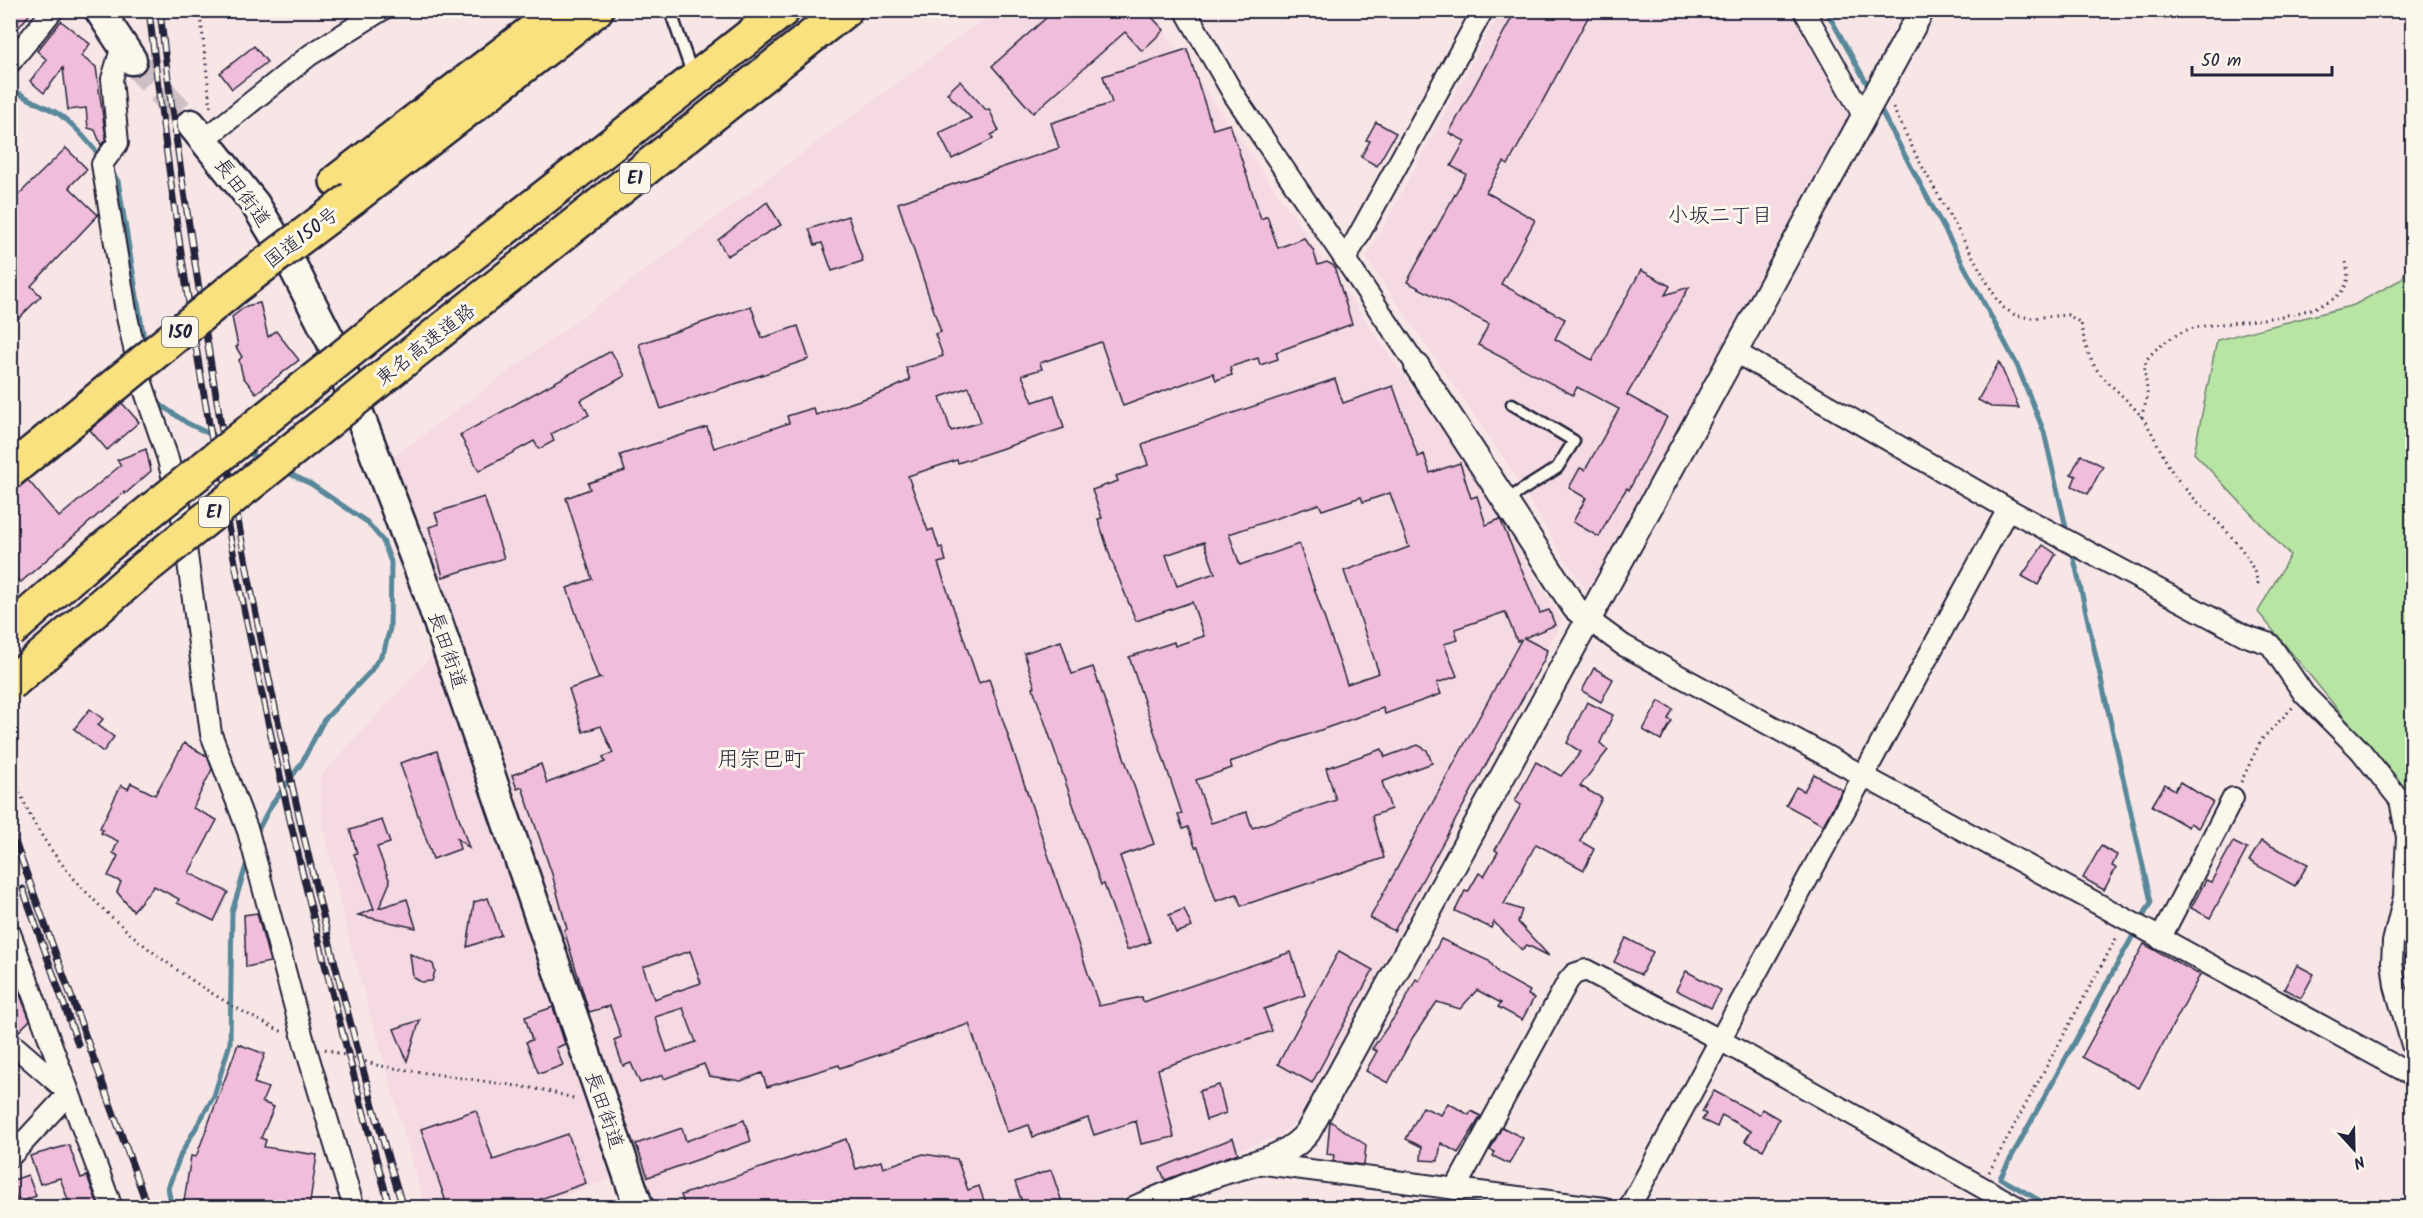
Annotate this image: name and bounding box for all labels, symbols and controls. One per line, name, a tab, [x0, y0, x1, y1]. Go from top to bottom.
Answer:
scale bar	[2192, 39, 2332, 77]
text: 50 m	[2201, 47, 2241, 76]
street label: 長田街道	[205, 151, 278, 235]
road number: E1	[620, 163, 650, 193]
street label: 国道150号	[258, 200, 347, 278]
district label: 小坂二丁目	[1668, 200, 1773, 233]
street label: 東名高速道路	[369, 296, 483, 395]
road number: 150	[162, 317, 198, 347]
road number: E1	[199, 497, 229, 527]
street label: 長田街道	[418, 608, 474, 694]
district label: 用宗巴町	[717, 743, 805, 778]
street label: 長田街道	[575, 1068, 631, 1154]
north arrow	[2324, 1119, 2384, 1179]
text: N	[2350, 1148, 2368, 1175]

